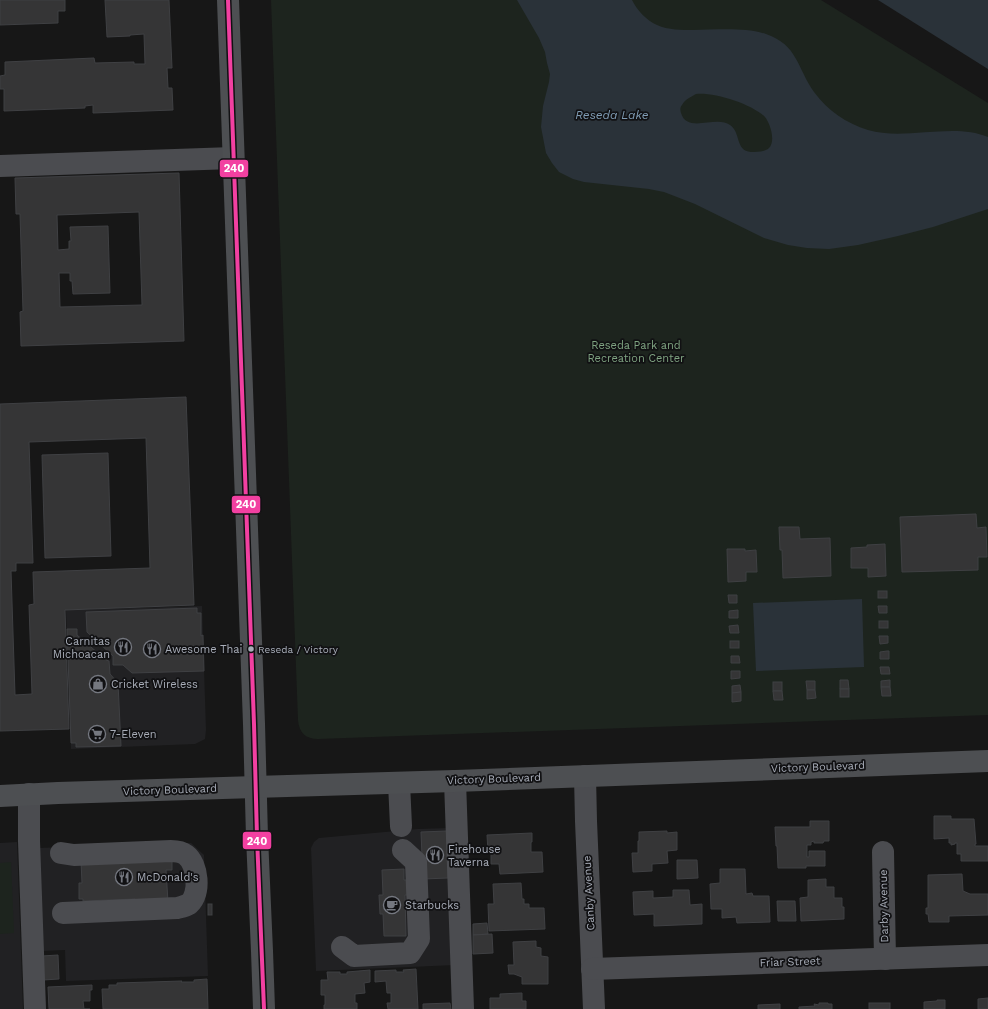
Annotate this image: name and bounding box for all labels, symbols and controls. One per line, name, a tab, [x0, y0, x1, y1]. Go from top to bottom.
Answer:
water label: Reseda Lake	[575, 108, 649, 122]
line badge: 240	[219, 159, 249, 178]
text: 240	[224, 162, 244, 175]
park label: Reseda Park and Recreation Center	[587, 339, 685, 365]
line badge: 240	[231, 495, 261, 514]
text: 240	[236, 498, 256, 511]
place label: Carnitas Michoacan	[53, 635, 110, 661]
restaurant icon: Carnitas Michoacan	[113, 637, 133, 657]
restaurant icon: Awesome Thai	[142, 639, 162, 659]
place label: Awesome Thai	[165, 643, 242, 656]
marker: Reseda / Victory	[246, 644, 256, 654]
place label: Reseda / Victory	[258, 644, 339, 655]
shop icon: Cricket Wireless	[88, 674, 108, 694]
place label: Cricket Wireless	[111, 678, 198, 691]
supermarket icon: 7-Eleven	[87, 724, 107, 744]
place label: 7-Eleven	[110, 728, 157, 741]
street label: Victory Boulevard	[771, 759, 865, 775]
street label: Victory Boulevard	[447, 771, 541, 787]
street label: Victory Boulevard	[123, 782, 217, 798]
line badge: 240	[242, 831, 272, 850]
text: 240	[247, 835, 267, 848]
place label: Firehouse Taverna	[448, 843, 501, 869]
restaurant icon: Firehouse Taverna	[425, 845, 445, 865]
street label: Canby Avenue	[581, 855, 597, 931]
restaurant icon: McDonald's	[114, 867, 134, 887]
street label: Darby Avenue	[877, 869, 891, 943]
place label: McDonald's	[137, 871, 199, 884]
cafe icon: Starbucks	[382, 895, 402, 915]
place label: Starbucks	[405, 899, 459, 912]
street label: Friar Street	[759, 954, 821, 970]

